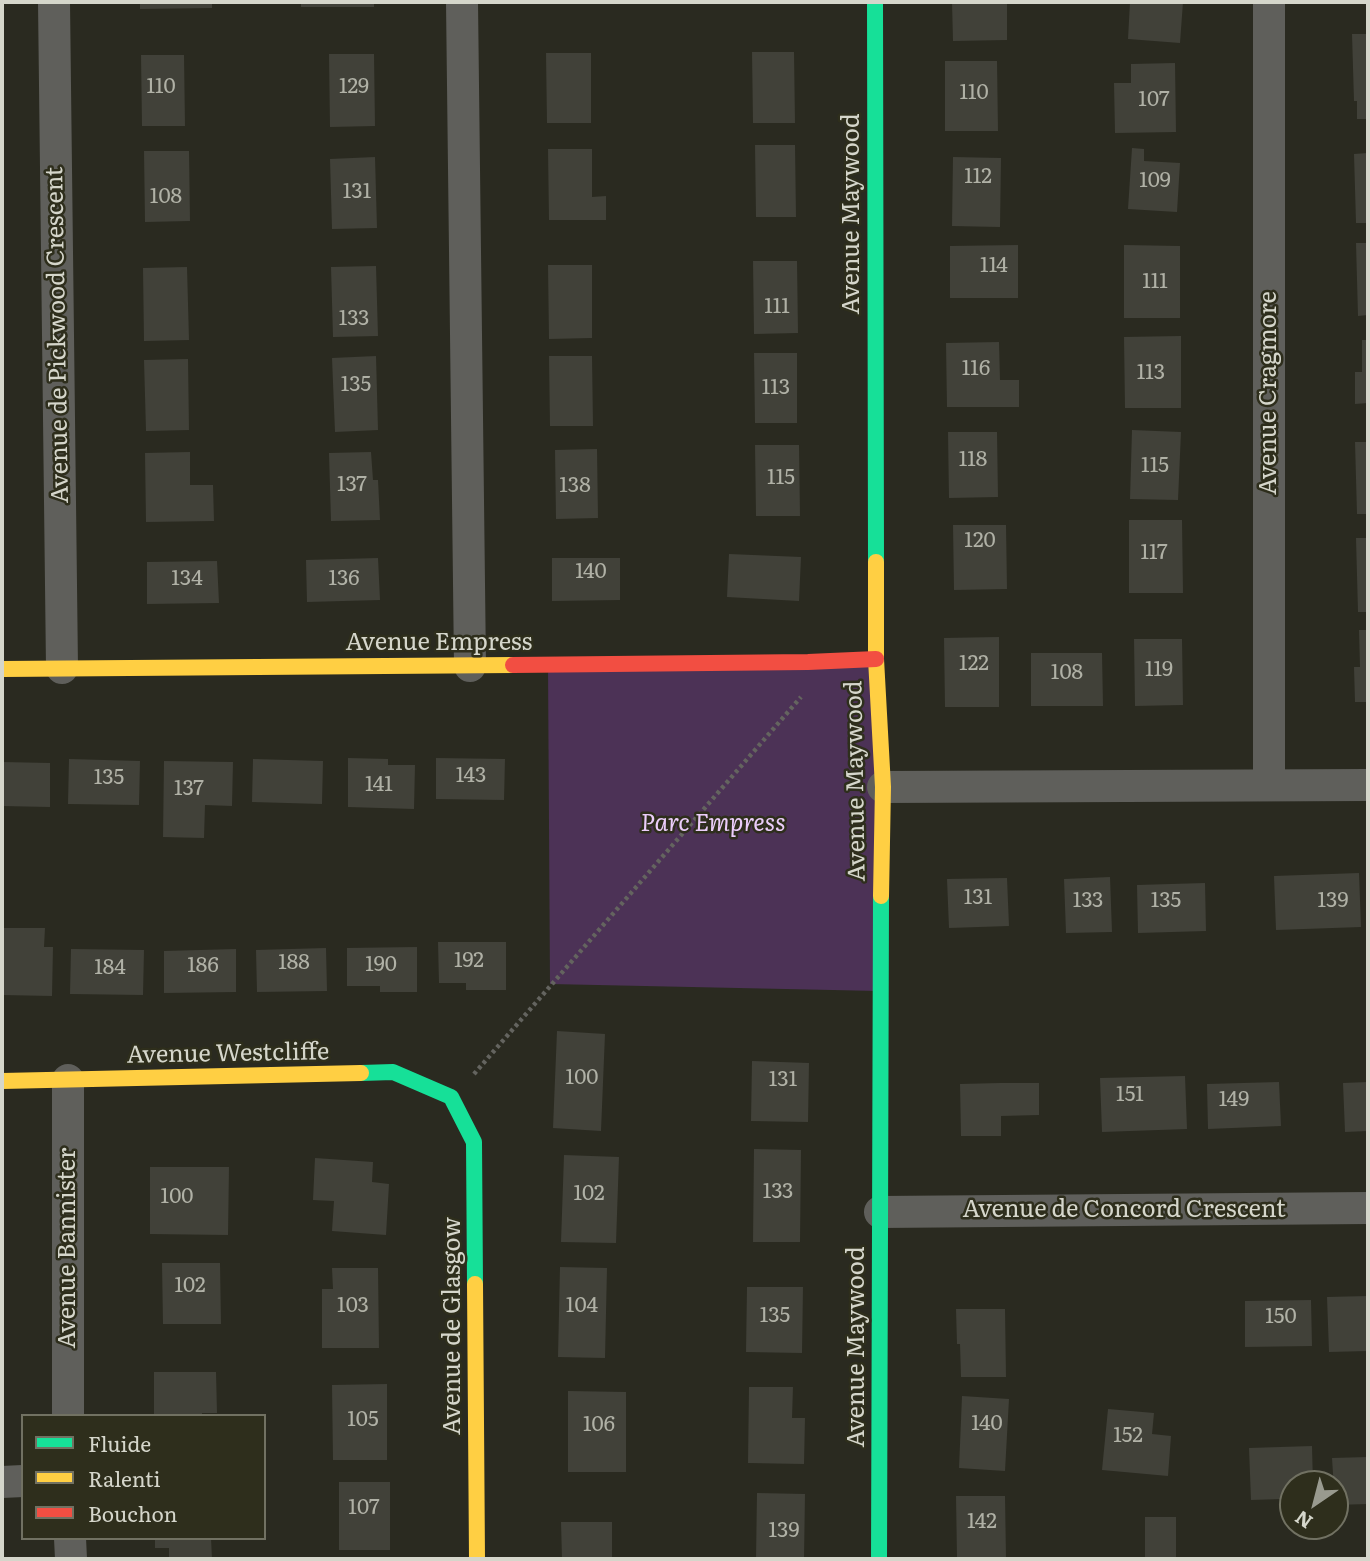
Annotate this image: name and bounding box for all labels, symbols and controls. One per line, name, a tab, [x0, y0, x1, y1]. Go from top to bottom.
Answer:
house number: 110	[146, 74, 176, 100]
house number: 129	[339, 74, 369, 100]
house number: 110	[959, 80, 989, 106]
house number: 107	[1138, 87, 1170, 113]
street label: Avenue Maywood	[838, 113, 866, 315]
house number: 112	[964, 164, 992, 190]
street label: Avenue de Pickwood Crescent	[41, 166, 75, 504]
house number: 109	[1139, 168, 1171, 194]
house number: 131	[343, 179, 371, 205]
house number: 108	[150, 184, 182, 210]
house number: 114	[980, 253, 1008, 279]
house number: 111	[1142, 269, 1168, 295]
street label: Avenue Cragmore	[1255, 291, 1283, 495]
house number: 111	[764, 294, 790, 320]
house number: 133	[339, 306, 369, 332]
house number: 116	[962, 356, 990, 382]
house number: 113	[1137, 360, 1165, 386]
house number: 135	[341, 372, 371, 398]
house number: 113	[762, 375, 790, 401]
house number: 118	[959, 447, 987, 473]
house number: 115	[1141, 453, 1169, 479]
house number: 115	[767, 465, 795, 491]
house number: 137	[337, 472, 367, 498]
house number: 138	[559, 473, 591, 499]
house number: 120	[964, 528, 996, 554]
house number: 117	[1140, 540, 1168, 566]
house number: 140	[575, 559, 607, 585]
house number: 134	[171, 566, 203, 592]
house number: 136	[328, 566, 360, 592]
street label: Avenue Empress	[346, 629, 532, 657]
house number: 122	[959, 651, 989, 677]
house number: 119	[1145, 657, 1173, 683]
house number: 108	[1051, 660, 1083, 686]
street label: Avenue Maywood	[840, 680, 872, 882]
house number: 143	[456, 763, 486, 789]
house number: 135	[94, 765, 124, 791]
house number: 141	[365, 772, 393, 798]
house number: 137	[174, 776, 204, 802]
park label: Parc Empress	[641, 810, 785, 838]
house number: 131	[964, 885, 992, 911]
house number: 133	[1073, 888, 1103, 914]
house number: 135	[1151, 888, 1181, 914]
house number: 139	[1318, 888, 1348, 914]
house number: 192	[454, 948, 484, 974]
house number: 188	[278, 950, 310, 976]
house number: 190	[365, 952, 397, 978]
house number: 186	[187, 953, 219, 979]
house number: 184	[94, 955, 126, 981]
street label: Avenue Westcliffe	[126, 1038, 330, 1070]
house number: 100	[566, 1065, 598, 1091]
house number: 131	[769, 1067, 797, 1093]
house number: 151	[1116, 1082, 1144, 1108]
house number: 149	[1219, 1087, 1249, 1113]
street label: Avenue Bannister	[54, 1148, 82, 1348]
house number: 133	[763, 1179, 793, 1205]
house number: 102	[573, 1181, 605, 1207]
house number: 100	[161, 1184, 193, 1210]
street label: Avenue de Concord Crescent	[962, 1196, 1286, 1224]
street label: Avenue de Glasgow	[439, 1217, 467, 1435]
street label: Avenue Maywood	[843, 1246, 871, 1448]
house number: 102	[174, 1273, 206, 1299]
house number: 103	[337, 1293, 369, 1319]
house number: 104	[566, 1293, 598, 1319]
house number: 135	[760, 1303, 790, 1329]
house number: 150	[1265, 1304, 1297, 1330]
house number: 105	[347, 1407, 379, 1433]
house number: 140	[971, 1411, 1003, 1437]
house number: 106	[583, 1412, 615, 1438]
legend	[21, 1414, 266, 1540]
house number: 152	[1113, 1423, 1143, 1449]
text: Fluide	[88, 1427, 151, 1458]
text: Ralenti	[88, 1462, 161, 1493]
north arrow	[1279, 1470, 1349, 1540]
house number: 107	[348, 1495, 380, 1521]
text: Bouchon	[88, 1497, 177, 1528]
text: N	[1289, 1505, 1318, 1537]
house number: 142	[967, 1509, 997, 1535]
house number: 139	[769, 1518, 799, 1544]

